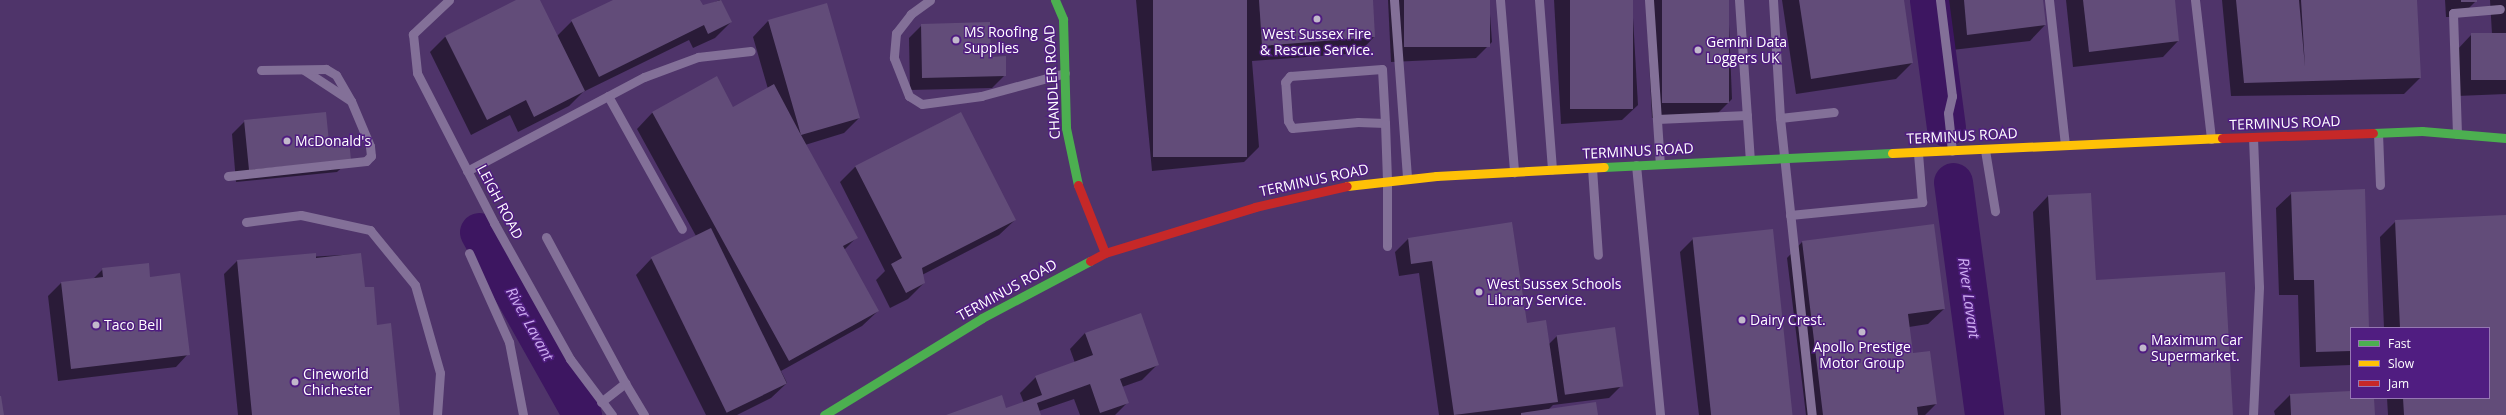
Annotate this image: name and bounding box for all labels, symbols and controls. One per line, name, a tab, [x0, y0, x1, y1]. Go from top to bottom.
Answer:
marker: West Sussex Fire & Rescue Service.	[1312, 14, 1322, 24]
place label: MS Roofing Supplies	[964, 24, 1038, 56]
street label: CHANDLER ROAD	[1041, 24, 1063, 140]
place label: West Sussex Fire & Rescue Service.	[1260, 26, 1374, 58]
place label: Gemini Data Loggers UK	[1706, 34, 1787, 66]
marker: MS Roofing Supplies	[951, 35, 961, 45]
marker: Gemini Data Loggers UK	[1693, 45, 1703, 55]
street label: TERMINUS ROAD	[2229, 113, 2341, 133]
street label: TERMINUS ROAD	[1906, 125, 2018, 147]
place label: McDonald's	[295, 133, 371, 149]
marker: McDonald's	[282, 136, 292, 146]
street label: TERMINUS ROAD	[1582, 140, 1694, 162]
street label: TERMINUS ROAD	[1258, 160, 1370, 200]
street label: LEIGH ROAD	[473, 162, 527, 242]
street label: TERMINUS ROAD	[954, 256, 1060, 324]
water label: River Lavant	[1954, 257, 1984, 339]
place label: West Sussex Schools Library Service.	[1487, 276, 1622, 308]
water label: River Lavant	[502, 284, 558, 364]
marker: West Sussex Schools Library Service.	[1474, 287, 1484, 297]
place label: Dairy Crest.	[1750, 312, 1826, 328]
marker: Dairy Crest.	[1737, 315, 1747, 325]
place label: Taco Bell	[104, 317, 162, 333]
marker: Taco Bell	[91, 320, 101, 330]
marker: Apollo Prestige Motor Group	[1857, 327, 1867, 337]
legend	[2350, 327, 2490, 399]
place label: Maximum Car Supermarket.	[2151, 332, 2243, 364]
text: Fast	[2388, 335, 2411, 352]
place label: Apollo Prestige Motor Group	[1813, 339, 1911, 372]
marker: Maximum Car Supermarket.	[2138, 343, 2148, 353]
text: Slow	[2388, 355, 2414, 372]
place label: Cineworld Chichester	[303, 366, 372, 398]
text: Jam	[2388, 375, 2409, 392]
marker: Cineworld Chichester	[290, 377, 300, 387]

